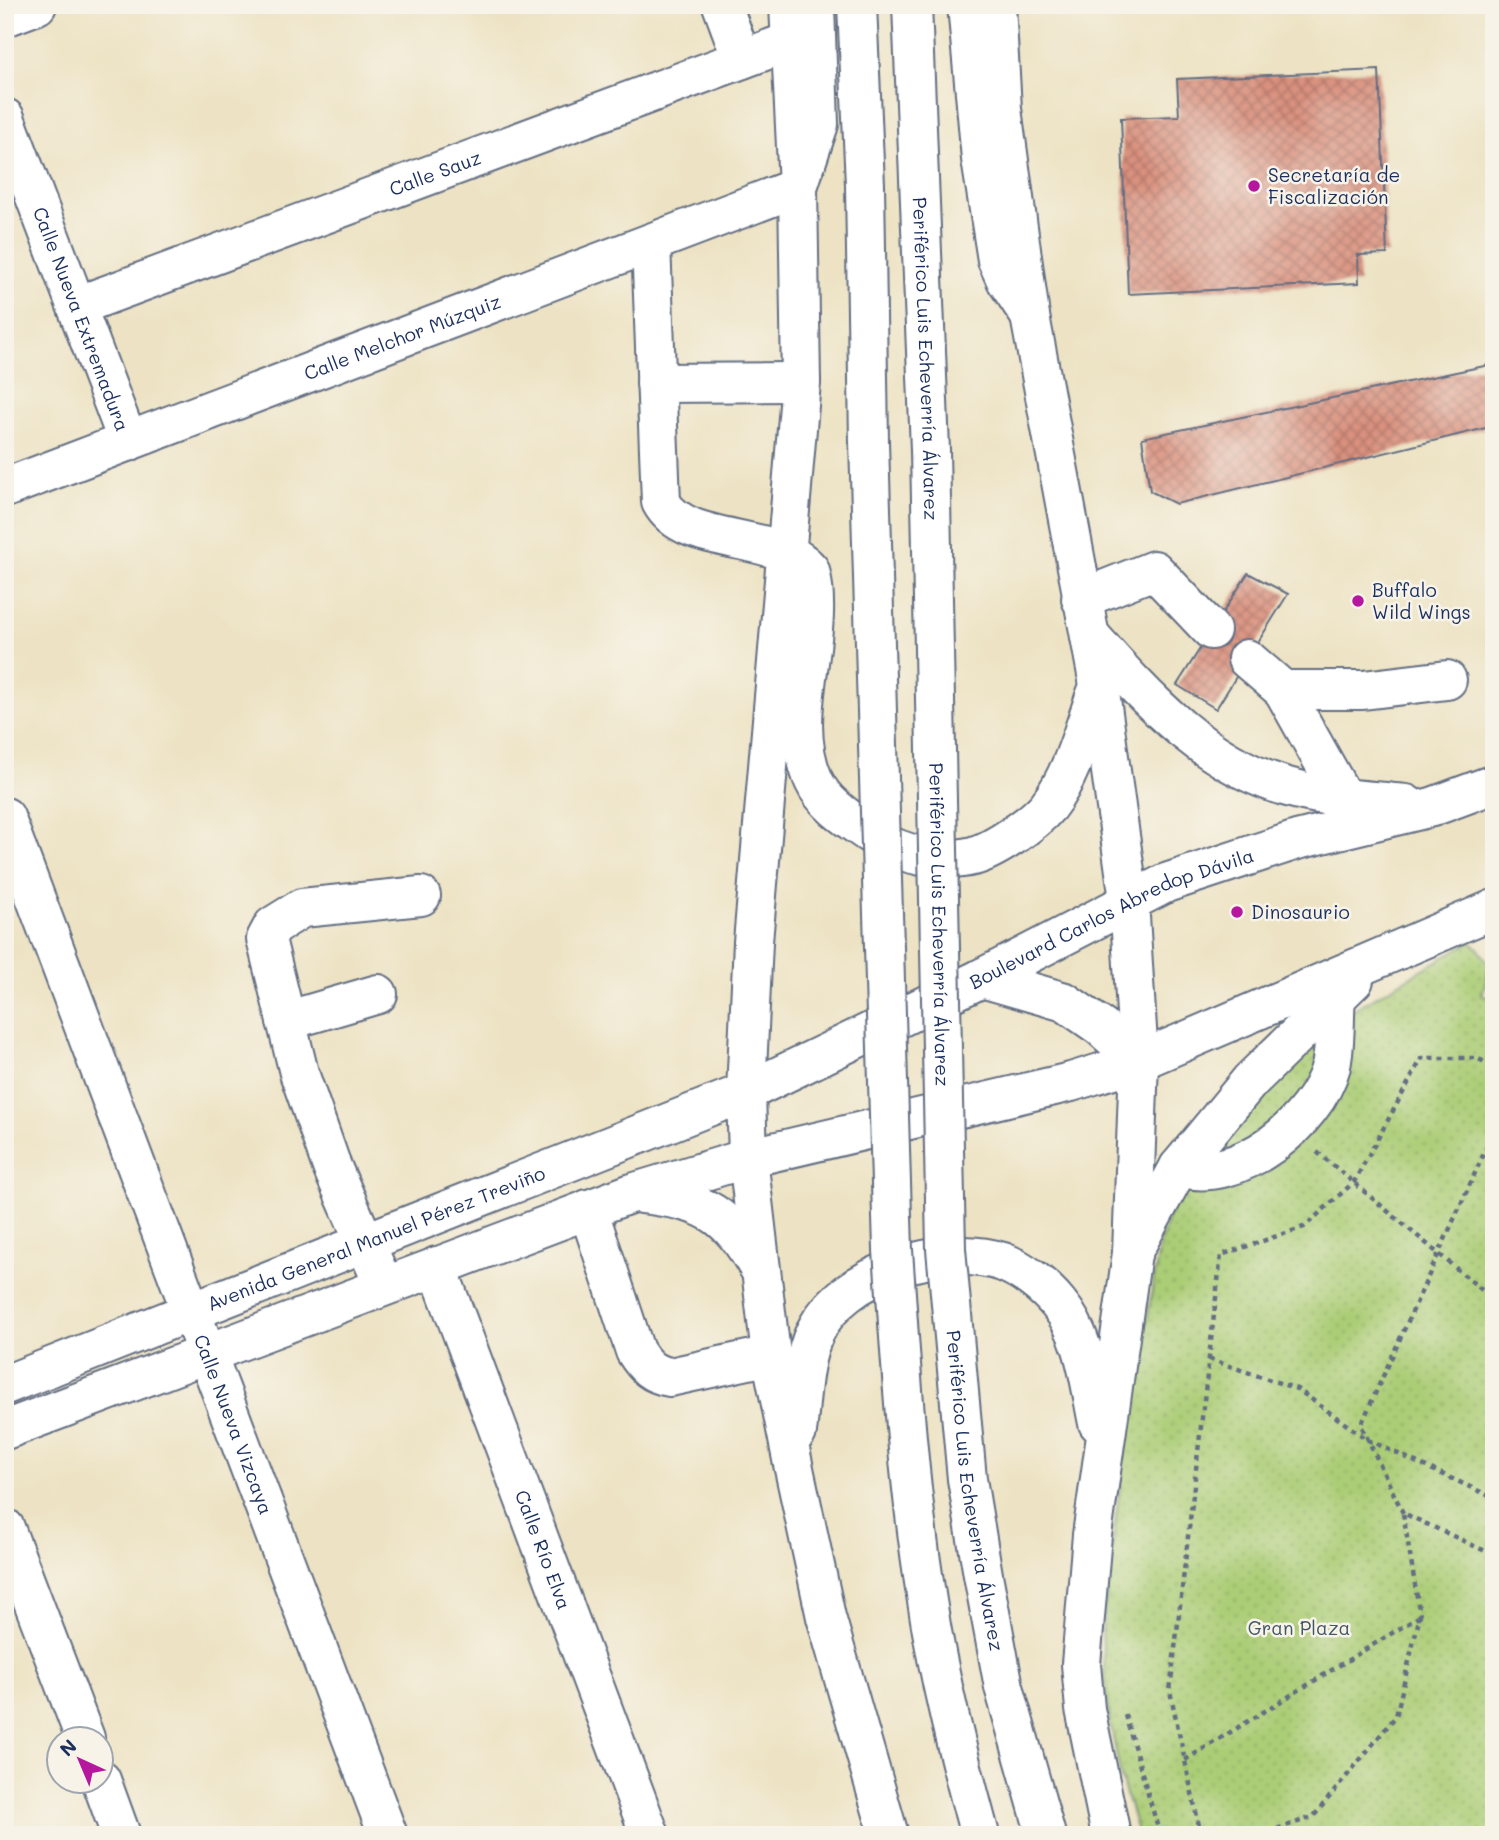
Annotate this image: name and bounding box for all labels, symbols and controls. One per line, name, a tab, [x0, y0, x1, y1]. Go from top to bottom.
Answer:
street label: Calle Sauz	[385, 144, 484, 201]
place label: Secretaría de Fiscalización	[1268, 162, 1400, 209]
marker: Secretaría de Fiscalización	[1246, 178, 1262, 194]
street label: Periférico Luis Echeverría Álvarez	[908, 196, 944, 521]
street label: Calle Nueva Extremadura	[28, 203, 136, 435]
street label: Calle Melchor Múzquiz	[300, 288, 504, 385]
place label: Buffalo Wild Wings	[1372, 577, 1471, 624]
marker: Buffalo Wild Wings	[1350, 593, 1366, 609]
street label: Periférico Luis Echeverría Álvarez	[924, 762, 956, 1087]
street label: Boulevard Carlos Abredop Dávila	[965, 842, 1257, 994]
place label: Dinosaurio	[1251, 899, 1350, 924]
marker: Dinosaurio	[1229, 904, 1245, 920]
street label: Avenida General Manuel Pérez Treviño	[203, 1160, 548, 1316]
street label: Periférico Luis Echeverría Álvarez	[941, 1329, 1010, 1653]
street label: Calle Nueva Vizcaya	[189, 1331, 279, 1518]
street label: Calle Río Elva	[510, 1486, 577, 1613]
park label: Gran Plaza	[1248, 1615, 1350, 1640]
north arrow	[46, 1724, 116, 1794]
text: N	[54, 1733, 82, 1761]

